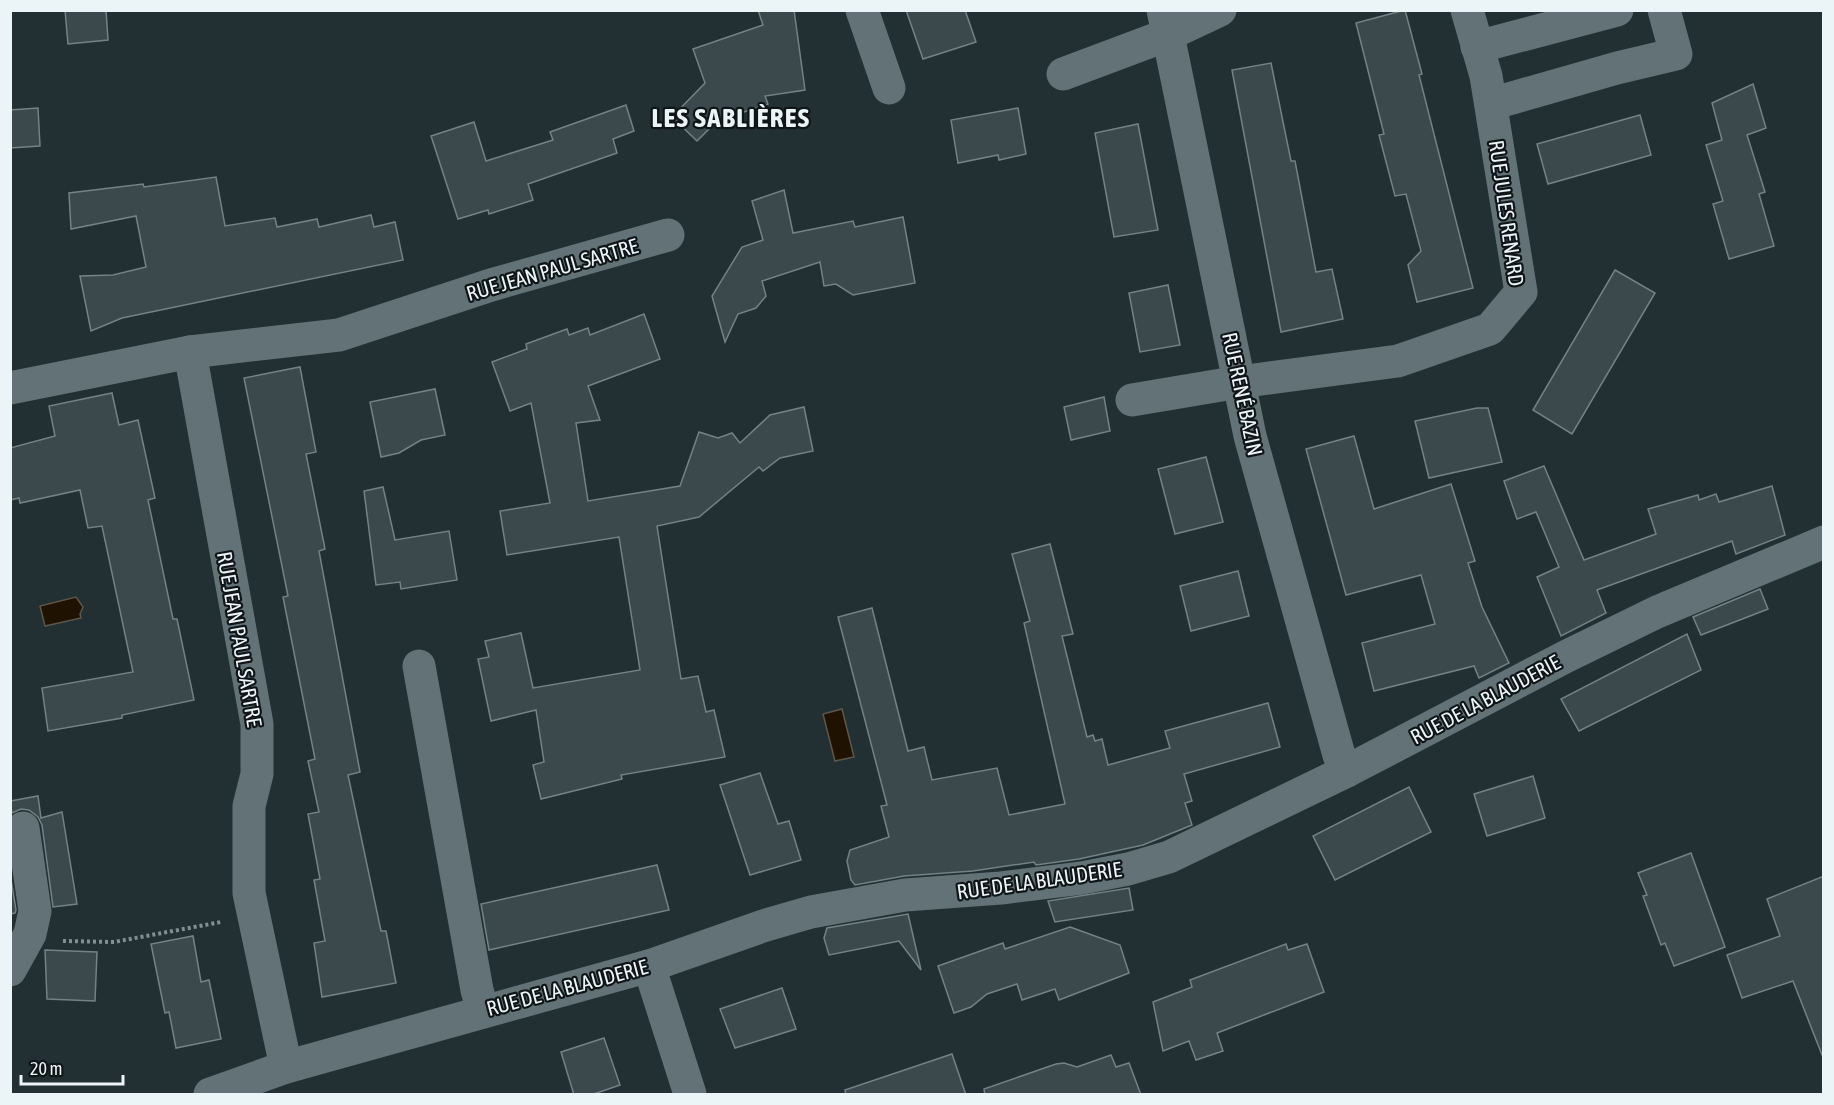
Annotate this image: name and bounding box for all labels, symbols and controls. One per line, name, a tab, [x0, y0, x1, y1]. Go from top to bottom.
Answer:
district label: LES SABLIÈRES	[651, 102, 811, 133]
street label: RUE JULES RENARD	[1485, 139, 1529, 287]
street label: RUE JEAN PAUL SARTRE	[463, 233, 641, 305]
street label: RUE RENÉ BAZIN	[1218, 330, 1268, 458]
street label: RUE JEAN PAUL SARTRE	[213, 550, 267, 728]
street label: RUE DE LA BLAUDERIE	[1406, 649, 1564, 749]
street label: RUE DE LA BLAUDERIE	[955, 857, 1123, 903]
street label: RUE DE LA BLAUDERIE	[484, 954, 650, 1020]
scale bar	[21, 1048, 123, 1086]
text: 20 m	[30, 1058, 62, 1079]

